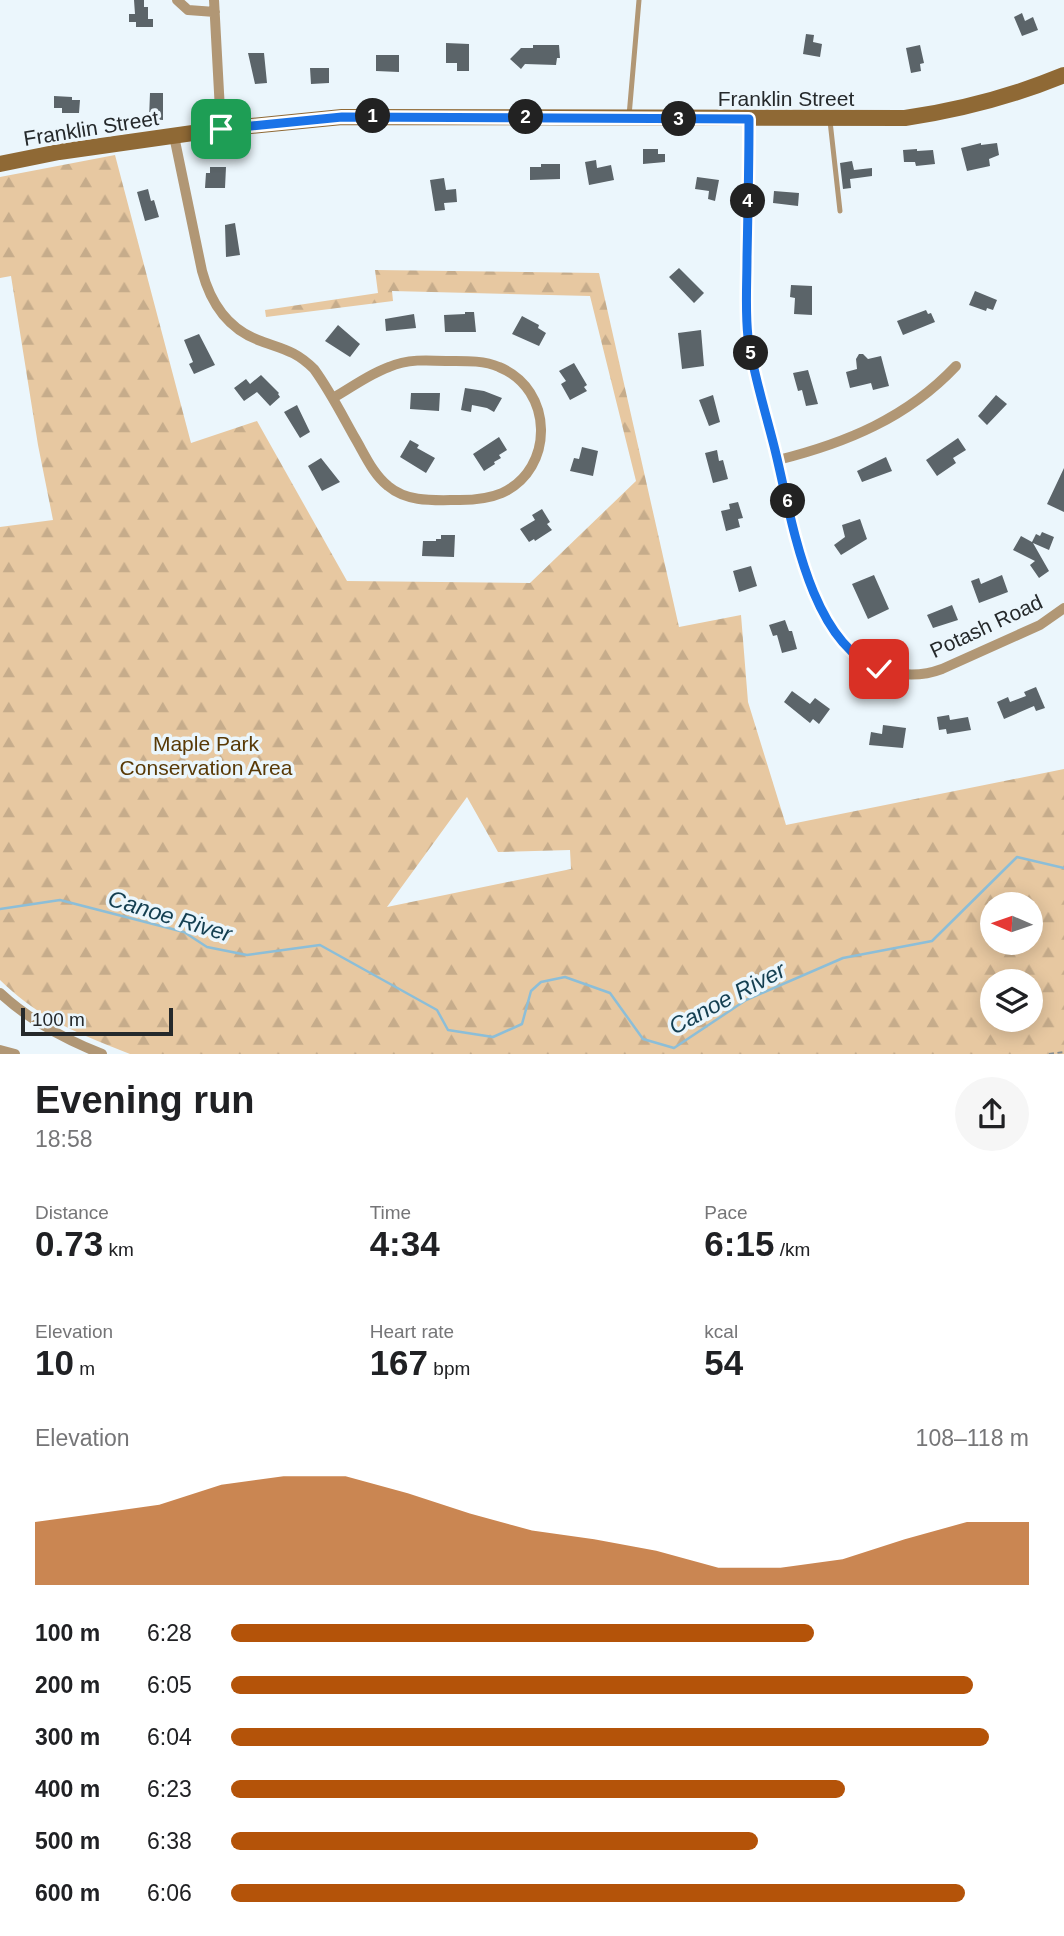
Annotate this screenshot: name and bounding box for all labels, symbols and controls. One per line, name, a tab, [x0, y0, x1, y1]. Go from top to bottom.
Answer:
street label: Franklin Street	[718, 87, 854, 110]
pin	[191, 99, 251, 159]
pin: 1	[356, 99, 390, 134]
pin: 2	[508, 100, 544, 134]
pin: 3	[662, 102, 696, 136]
text: 1	[367, 105, 378, 126]
street label: Franklin Street	[22, 106, 160, 150]
text: 2	[520, 106, 531, 127]
text: 3	[673, 108, 684, 129]
icon: arrive	[202, 110, 240, 148]
pin: 4	[730, 184, 766, 218]
text: 4	[742, 190, 753, 211]
pin: 5	[734, 336, 768, 370]
text: 5	[745, 342, 756, 363]
pin: 6	[770, 484, 806, 518]
text: 6	[782, 490, 793, 511]
street label: Potash Road	[926, 590, 1046, 662]
pin	[849, 639, 909, 699]
icon: check	[860, 650, 898, 688]
park label: Maple Park Conservation Area	[120, 732, 293, 779]
water label: Canoe River	[105, 885, 236, 948]
north arrow	[980, 892, 1043, 956]
map controls	[980, 892, 1043, 1032]
water label: Canoe River	[664, 956, 791, 1039]
button: layers	[980, 969, 1043, 1032]
scale bar	[21, 1005, 173, 1037]
text: 100 m	[32, 1009, 85, 1030]
button: share	[955, 1077, 1029, 1151]
text: Evening run	[35, 1079, 255, 1121]
text: 18:58	[35, 1126, 93, 1152]
text: Distance	[35, 1202, 109, 1223]
text: Time	[370, 1202, 411, 1223]
text: Pace	[704, 1202, 748, 1223]
text: 0.73	[35, 1224, 103, 1263]
text: 4:34	[370, 1224, 440, 1263]
text: 6:15	[704, 1224, 774, 1263]
text: km	[103, 1239, 134, 1260]
text: /km	[774, 1239, 810, 1260]
text: Elevation	[35, 1321, 113, 1342]
text: Heart rate	[370, 1321, 454, 1342]
text: kcal	[704, 1321, 738, 1342]
text: 10	[35, 1343, 74, 1382]
text: 167	[370, 1343, 428, 1382]
text: 54	[704, 1343, 743, 1382]
text: m	[74, 1358, 95, 1379]
text: bpm	[428, 1358, 470, 1379]
text: Elevation	[35, 1425, 130, 1451]
text: 108–118 m	[916, 1425, 1029, 1451]
text: 100 m	[35, 1620, 100, 1646]
text: 6:28	[147, 1620, 192, 1646]
text: 200 m	[35, 1672, 100, 1698]
text: 6:05	[147, 1672, 192, 1698]
text: 300 m	[35, 1724, 100, 1750]
text: 6:04	[147, 1724, 192, 1750]
text: 400 m	[35, 1776, 100, 1802]
text: 6:23	[147, 1776, 192, 1802]
text: 500 m	[35, 1828, 100, 1854]
text: 6:38	[147, 1828, 192, 1854]
text: 600 m	[35, 1880, 100, 1906]
text: 6:06	[147, 1880, 192, 1906]

